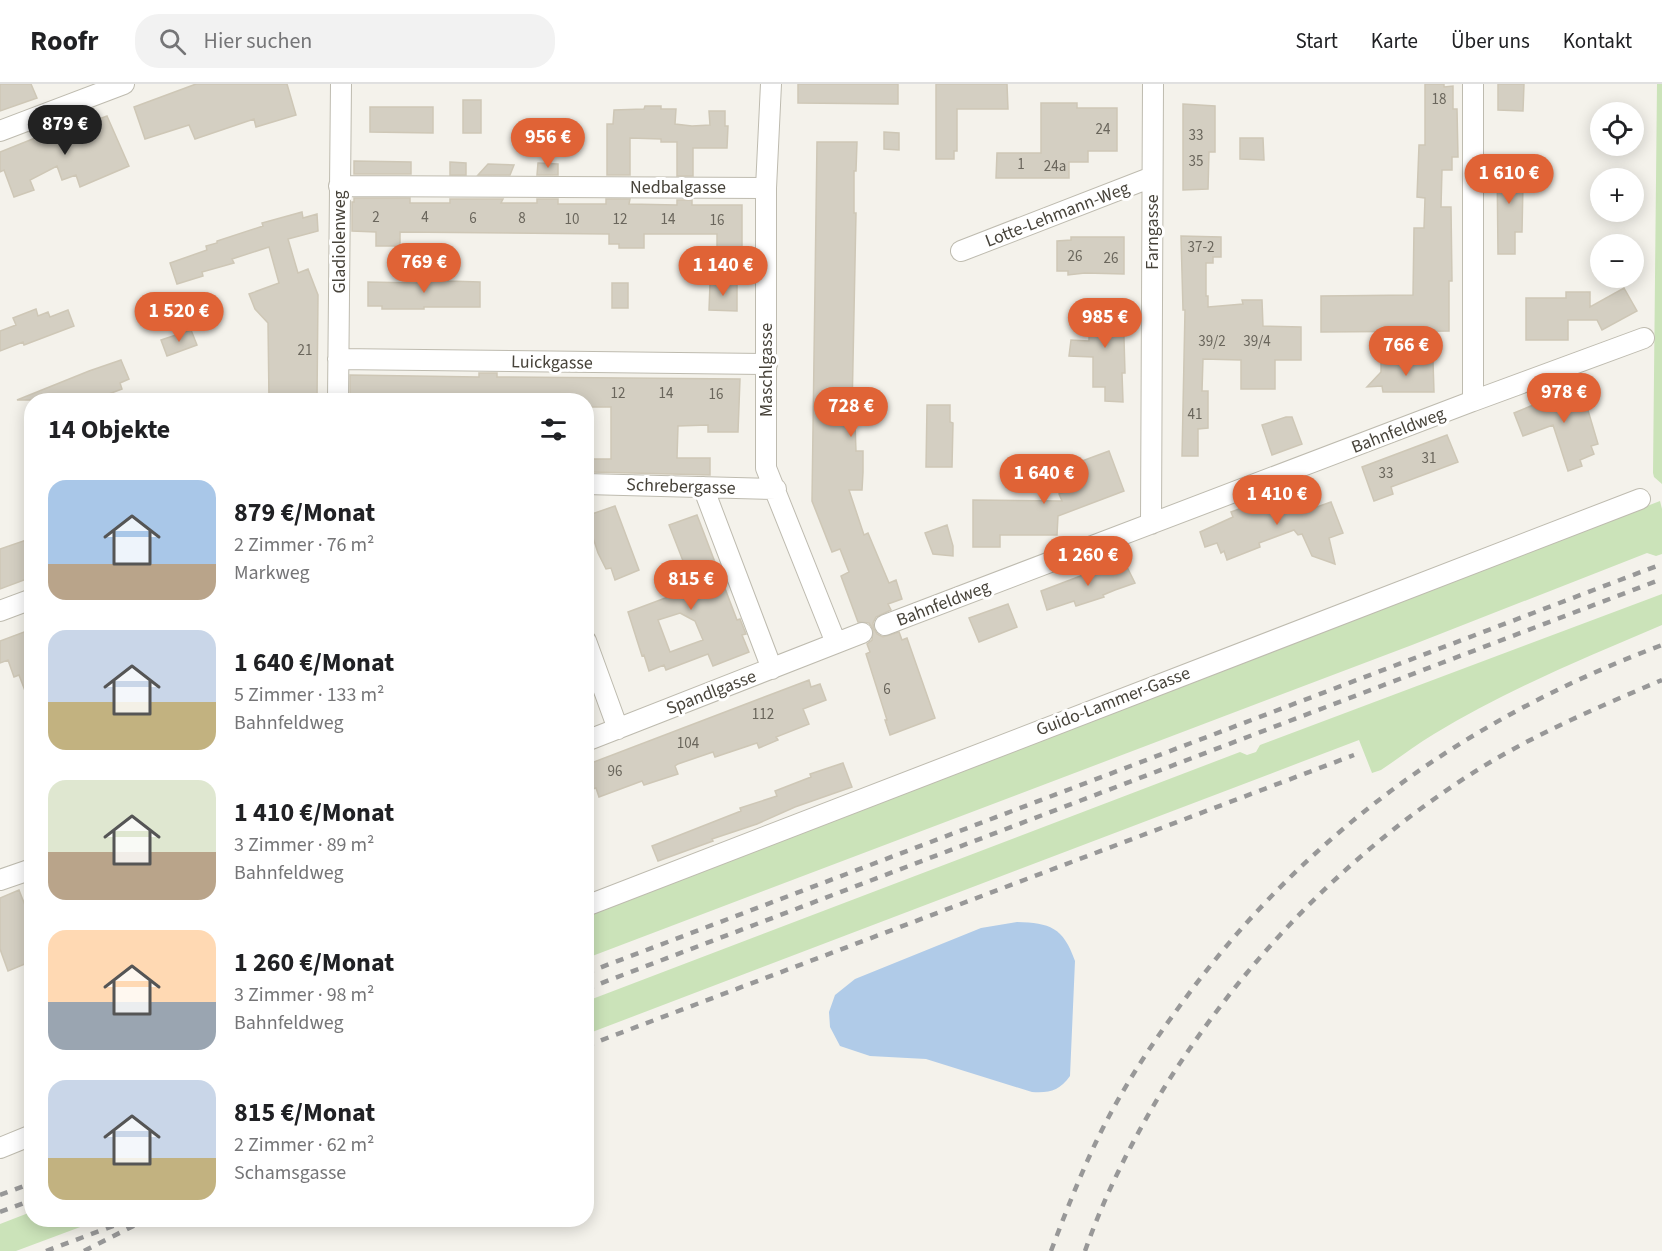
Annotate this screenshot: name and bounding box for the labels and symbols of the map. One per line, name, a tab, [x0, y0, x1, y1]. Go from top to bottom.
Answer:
house number: 18	[1432, 89, 1446, 110]
pin: 879 €	[23, 105, 107, 156]
pin: 956 €	[506, 118, 590, 169]
house number: 24	[1096, 119, 1111, 140]
house number: 33	[1189, 125, 1203, 146]
house number: 35	[1189, 151, 1203, 172]
house number: 1	[1017, 154, 1025, 175]
pin: 1 610 €	[1454, 154, 1564, 205]
house number: 24a	[1044, 156, 1066, 177]
street label: Nedbalgasse	[630, 175, 726, 200]
street label: Lotte-Lehmann-Weg	[981, 175, 1133, 253]
street label: Gladiolenweg	[327, 190, 352, 294]
street label: Farngasse	[1140, 194, 1165, 270]
house number: 2	[372, 207, 380, 228]
house number: 4	[421, 207, 429, 228]
house number: 6	[469, 208, 477, 229]
house number: 8	[518, 208, 526, 229]
house number: 10	[565, 209, 579, 230]
house number: 12	[613, 209, 627, 230]
house number: 14	[661, 209, 676, 230]
house number: 16	[710, 210, 724, 231]
house number: 37-2	[1187, 237, 1215, 258]
pin: 769 €	[382, 243, 466, 294]
pin: 1 140 €	[668, 246, 778, 297]
house number: 26	[1068, 246, 1082, 267]
house number: 26	[1104, 248, 1118, 269]
pin: 1 520 €	[124, 292, 234, 343]
pin: 985 €	[1063, 298, 1147, 349]
street label: Maschlgasse	[754, 323, 779, 417]
pin: 766 €	[1364, 326, 1448, 377]
house number: 39/2	[1198, 331, 1226, 352]
house number: 39/4	[1243, 331, 1271, 352]
house number: 21	[298, 340, 312, 361]
street label: Luickgasse	[511, 349, 593, 376]
pin: 978 €	[1522, 373, 1606, 424]
house number: 12	[611, 383, 625, 404]
house number: 14	[659, 383, 674, 404]
house number: 16	[709, 384, 723, 405]
pin: 728 €	[809, 387, 893, 438]
street label: Bahnfeldweg	[1348, 401, 1449, 460]
house number: 41	[1188, 404, 1202, 425]
house number: 31	[1422, 448, 1436, 469]
pin: 1 640 €	[989, 454, 1099, 505]
house number: 33	[1379, 463, 1393, 484]
street label: Schrebergasse	[626, 472, 736, 501]
pin: 1 410 €	[1222, 475, 1332, 526]
pin: 1 260 €	[1033, 536, 1143, 587]
pin: 815 €	[649, 560, 733, 611]
street label: Bahnfeldweg	[893, 574, 994, 633]
street label: Guido-Lammer-Gasse	[1033, 661, 1194, 742]
street label: Spandlgasse	[662, 664, 760, 721]
house number: 6	[883, 679, 891, 700]
house number: 112	[752, 704, 774, 725]
house number: 104	[677, 733, 700, 754]
house number: 96	[608, 761, 622, 782]

